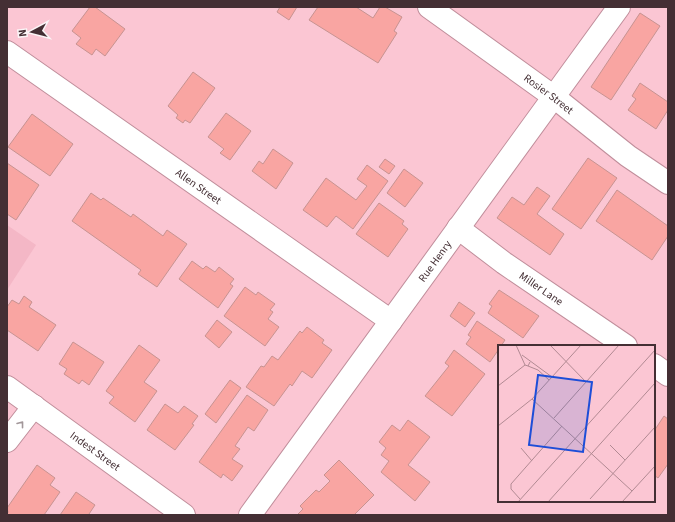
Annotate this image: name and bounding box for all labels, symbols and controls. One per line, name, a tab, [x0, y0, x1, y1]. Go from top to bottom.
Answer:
north arrow	[12, 12, 52, 52]
text: N	[15, 29, 30, 38]
street label: Rosier Street	[521, 70, 577, 118]
street label: Allen Street	[173, 165, 225, 208]
street label: Rue Henry	[414, 237, 455, 285]
street label: Miller Lane	[516, 268, 567, 309]
inset map	[498, 345, 655, 502]
one-way arrow	[16, 421, 23, 428]
street label: Indest Street	[67, 428, 124, 474]

